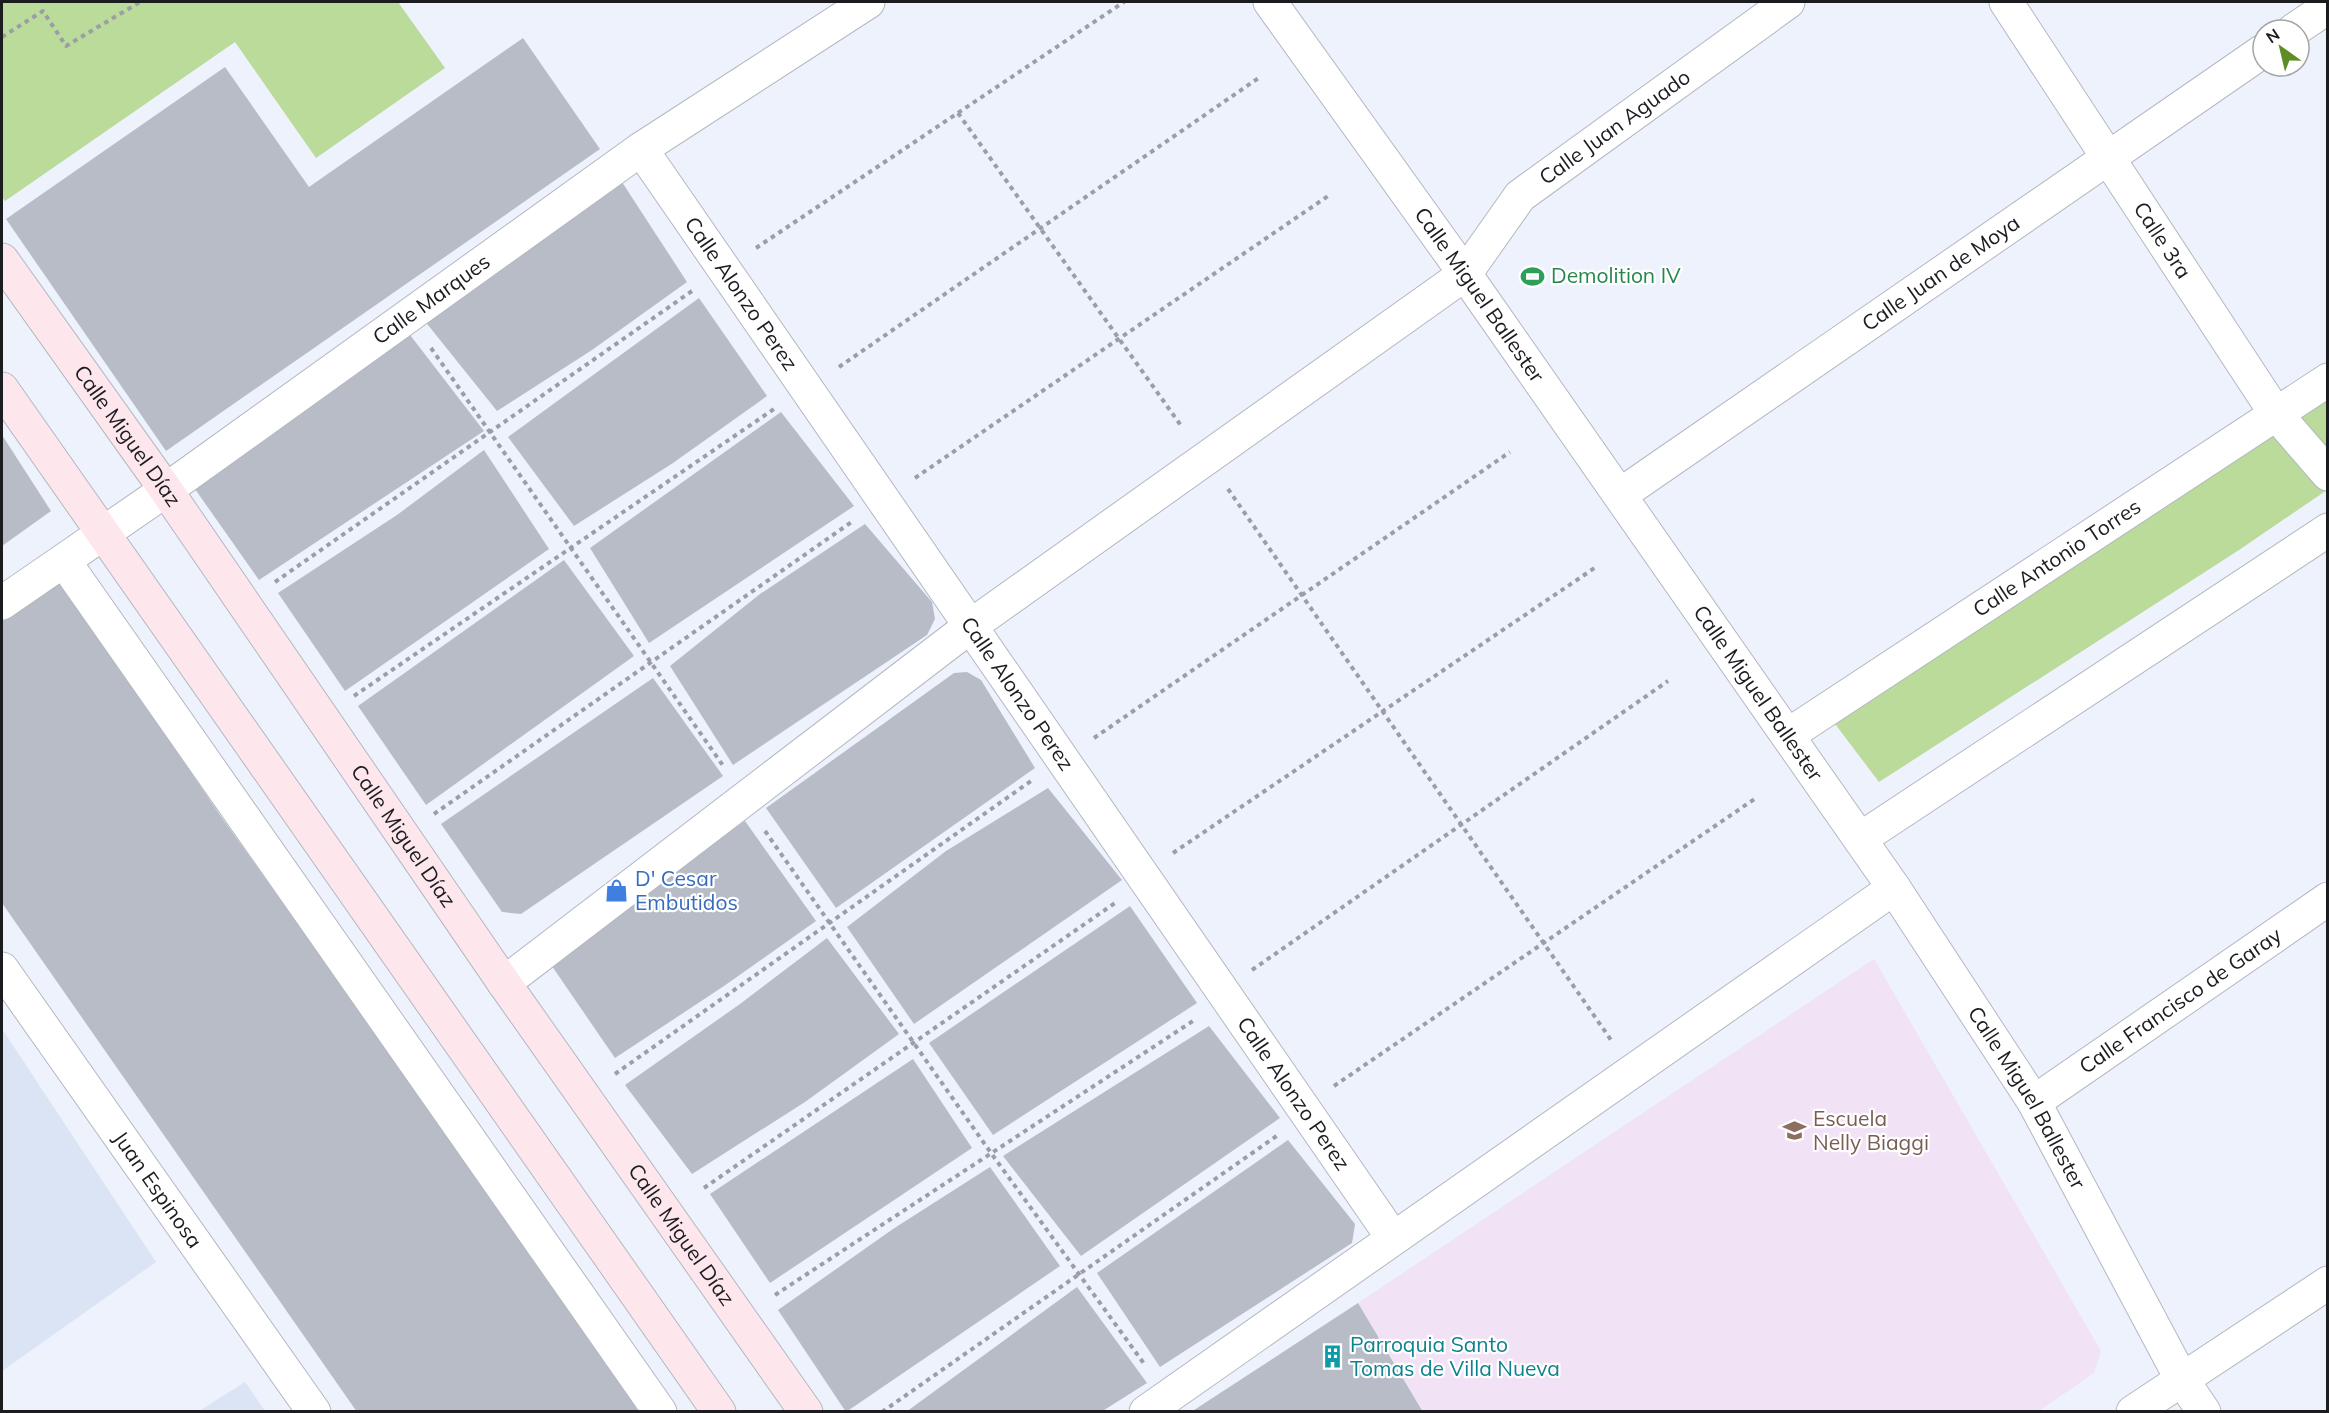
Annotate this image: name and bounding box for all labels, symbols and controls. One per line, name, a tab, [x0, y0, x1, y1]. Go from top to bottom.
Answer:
north arrow	[2251, 18, 2311, 78]
text: N	[2262, 24, 2283, 47]
street label: Calle Juan Aguado	[1534, 63, 1695, 190]
street label: Calle 3ra	[2129, 197, 2198, 283]
street label: Calle Miguel Ballester	[1409, 202, 1551, 387]
street label: Calle Juan de Moya	[1856, 209, 2024, 336]
street label: Calle Alonzo Perez	[680, 211, 804, 375]
street label: Calle Marques	[367, 248, 495, 349]
place label: Demolition IV	[1551, 262, 1681, 288]
sports icon: Demolition IV	[1520, 263, 1546, 289]
street label: Calle Miguel Díaz	[69, 360, 187, 511]
street label: Calle Antonio Torres	[1968, 493, 2145, 622]
street label: Calle Miguel Ballester	[1688, 600, 1829, 786]
street label: Calle Alonzo Perez	[956, 611, 1080, 775]
street label: Calle Miguel Díaz	[346, 759, 462, 912]
place label: D' Cesar Embutidos	[635, 865, 738, 915]
shop icon: D' Cesar Embutidos	[604, 878, 630, 904]
street label: Calle Francisco de Garay	[2074, 921, 2286, 1079]
street label: Calle Miguel Ballester	[1963, 1001, 2092, 1193]
street label: Calle Alonzo Perez	[1232, 1011, 1356, 1175]
place label: Escuela Nelly Biaggi	[1813, 1105, 1929, 1155]
school or university icon: Escuela Nelly Biaggi	[1782, 1118, 1808, 1144]
street label: Juan Espinosa	[108, 1126, 208, 1253]
street label: Calle Miguel Díaz	[623, 1158, 741, 1310]
place label: Parroquia Santo Tomas de Villa Nueva	[1350, 1331, 1560, 1381]
building icon: Parroquia Santo Tomas de Villa Nueva	[1319, 1344, 1345, 1370]

